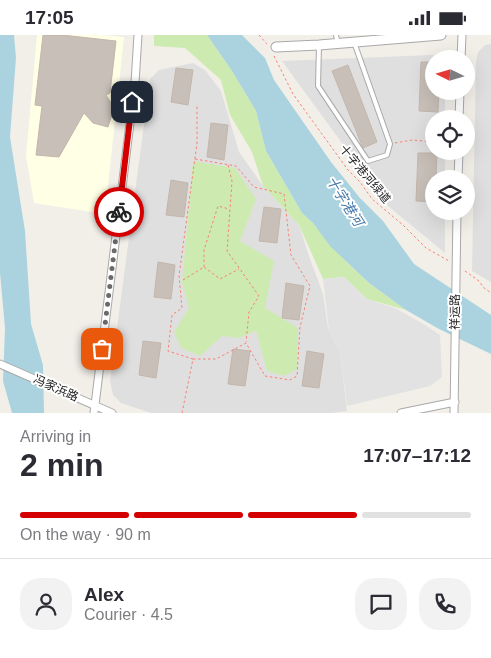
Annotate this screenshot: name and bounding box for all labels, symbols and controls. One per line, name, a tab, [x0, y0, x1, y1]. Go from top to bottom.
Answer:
text: 17:05	[25, 7, 74, 28]
north arrow	[425, 50, 475, 100]
map controls	[425, 50, 475, 220]
pin	[111, 81, 153, 123]
icon: home	[118, 88, 146, 116]
button: locate	[425, 110, 475, 160]
street label: 十字港河绿道	[336, 142, 394, 206]
button: layers	[425, 170, 475, 220]
water label: 十字港河	[323, 173, 367, 229]
courier	[94, 187, 144, 237]
icon: bike	[105, 198, 133, 226]
street label: 祥运路	[448, 294, 462, 330]
pin	[81, 328, 123, 370]
icon: bag	[88, 335, 116, 363]
street label: 冯家浜路	[31, 372, 81, 404]
text: Arriving in	[20, 428, 91, 445]
text: 17:07–17:12	[363, 445, 471, 466]
text: 2 min	[20, 447, 104, 483]
text: On the way · 90 m	[20, 526, 151, 543]
button: person	[20, 578, 72, 630]
button: chat	[355, 578, 407, 630]
button: phone	[419, 578, 471, 630]
text: Alex	[84, 584, 124, 605]
text: Courier · 4.5	[84, 606, 173, 623]

